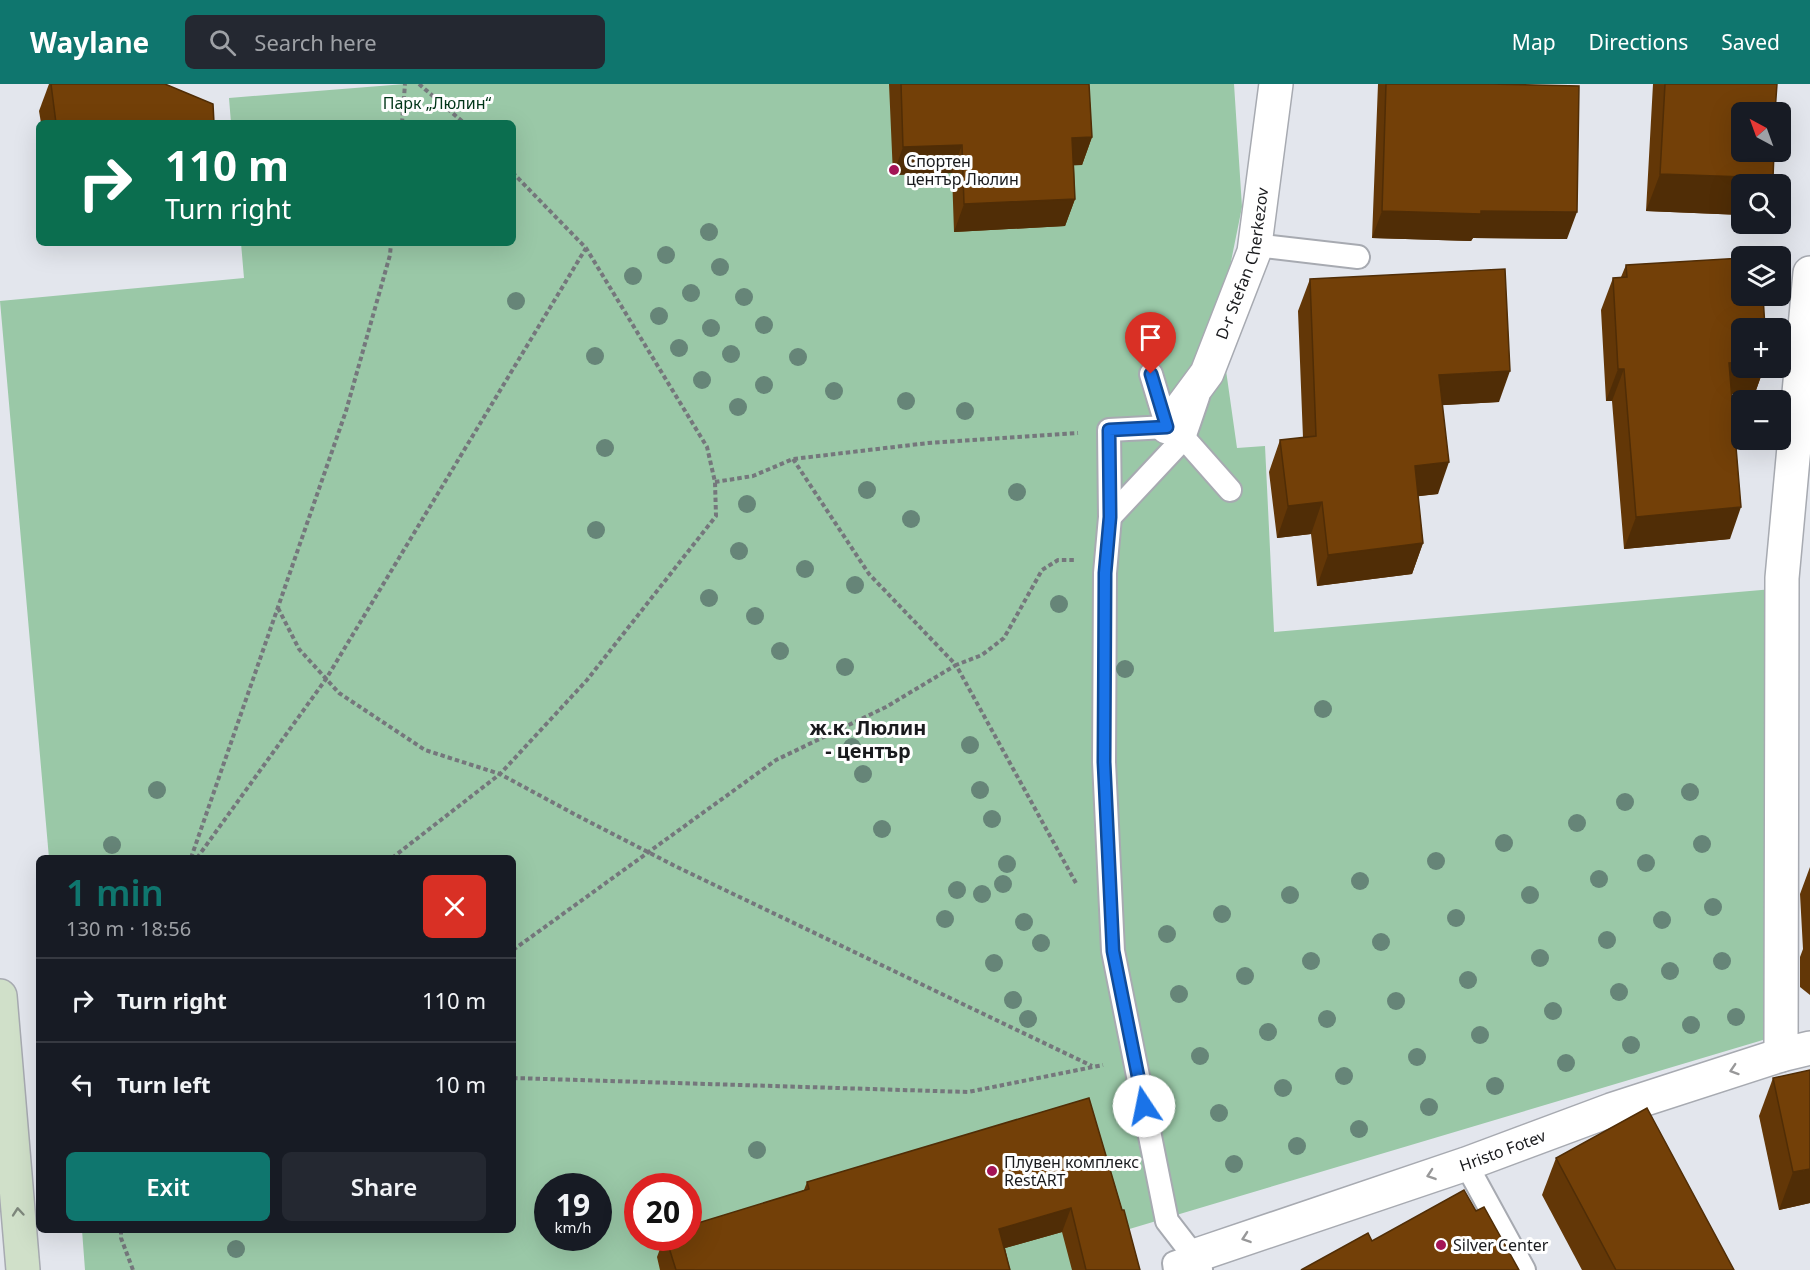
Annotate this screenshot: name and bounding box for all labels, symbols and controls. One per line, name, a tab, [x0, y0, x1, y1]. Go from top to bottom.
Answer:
search box	[185, 15, 605, 69]
text: Waylane	[30, 23, 149, 61]
icon: search	[206, 26, 239, 59]
text: Search here	[254, 27, 377, 57]
text: Map	[1512, 28, 1556, 56]
text: Directions	[1589, 28, 1688, 56]
text: Saved	[1721, 28, 1780, 56]
park label: Парк „Люлин“	[383, 92, 492, 114]
north arrow	[1731, 102, 1791, 162]
map controls	[1731, 102, 1791, 450]
text: 110 m	[165, 136, 289, 193]
icon: right	[66, 144, 144, 222]
place label: Спортен център Люлин	[906, 150, 1019, 190]
marker: Спортен център Люлин	[887, 163, 901, 177]
button: search	[1731, 174, 1791, 234]
street label: D-r Stefan Cherkezov	[1210, 185, 1273, 343]
text: Turn right	[165, 190, 291, 227]
button: layers	[1731, 246, 1791, 306]
pin	[1125, 312, 1176, 374]
button: +	[1731, 318, 1791, 378]
icon: arrive	[1134, 321, 1167, 354]
button: −	[1731, 390, 1791, 450]
district label: ж.к. Люлин - център	[810, 714, 926, 764]
text: 1 min	[66, 868, 164, 917]
button: close	[423, 875, 486, 938]
text: 130 m · 18:56	[66, 915, 191, 942]
icon: right	[66, 984, 99, 1017]
text: Turn right	[117, 985, 227, 1015]
text: 110 m	[422, 985, 486, 1015]
one-way arrow	[1729, 1063, 1740, 1075]
icon: left	[66, 1068, 99, 1101]
text: Turn left	[117, 1069, 211, 1099]
text: 10 m	[435, 1069, 486, 1099]
position arrow	[1112, 1074, 1176, 1138]
street label: Hristo Fotev	[1456, 1124, 1549, 1176]
place label: Плувен комплекс RestART	[1004, 1151, 1139, 1191]
button: Exit	[66, 1152, 270, 1221]
button: Share	[282, 1152, 486, 1221]
marker: Плувен комплекс RestART	[985, 1164, 999, 1178]
one-way arrow	[1426, 1168, 1437, 1181]
speed limit sign: 20	[624, 1173, 702, 1251]
text: 19	[556, 1184, 590, 1225]
one-way arrow	[12, 1207, 25, 1216]
text: km/h	[555, 1217, 591, 1237]
one-way arrow	[1241, 1231, 1252, 1243]
place label: Silver Center	[1453, 1234, 1549, 1256]
marker: Silver Center	[1434, 1238, 1448, 1252]

